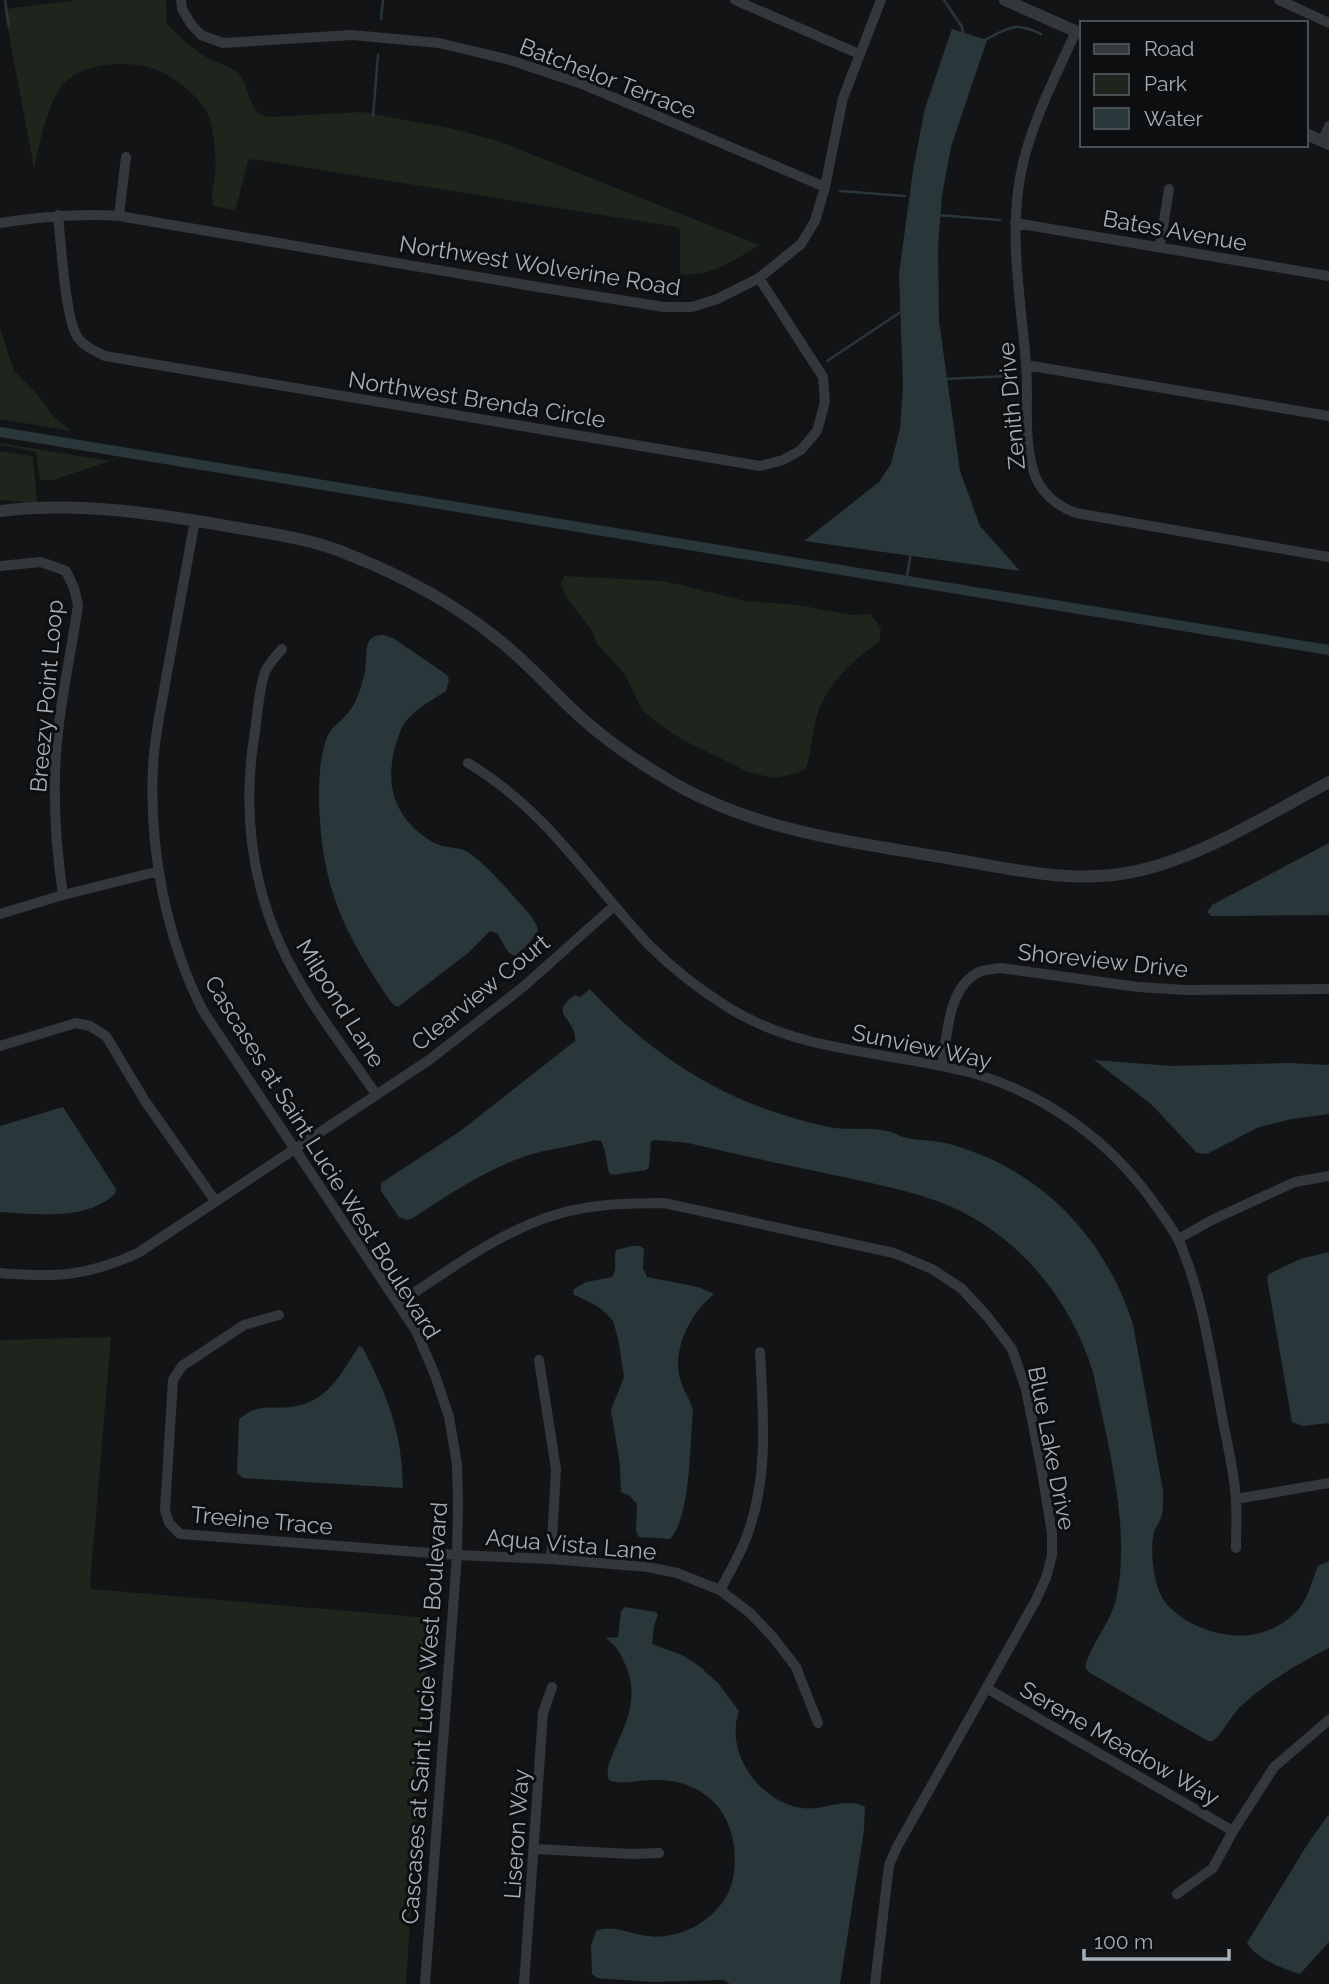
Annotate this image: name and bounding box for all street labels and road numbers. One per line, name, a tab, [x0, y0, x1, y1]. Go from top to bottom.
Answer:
street label: Batchelor Terrace	[516, 32, 700, 124]
street label: Bates Avenue	[1101, 204, 1249, 256]
street label: Northwest Wolverine Road	[398, 229, 682, 301]
street label: Zenith Drive	[992, 341, 1030, 471]
street label: Northwest Brenda Circle	[346, 365, 608, 433]
street label: Breezy Point Loop	[24, 599, 68, 793]
street label: Clearview Court	[406, 928, 555, 1056]
street label: Milpond Lane	[291, 934, 391, 1072]
street label: Shoreview Drive	[1016, 938, 1190, 982]
street label: Cascases at Saint Lucie West Boulevard	[199, 970, 447, 1344]
street label: Sunview Way	[850, 1018, 994, 1074]
street label: Blue Lake Drive	[1023, 1364, 1081, 1532]
street label: Treeine Trace	[190, 1500, 334, 1540]
street label: Cascases at Saint Lucie West Boulevard	[396, 1501, 452, 1925]
street label: Aqua Vista Lane	[484, 1523, 658, 1565]
street label: Serene Meadow Way	[1016, 1675, 1224, 1811]
street label: Liseron Way	[498, 1768, 534, 1900]

